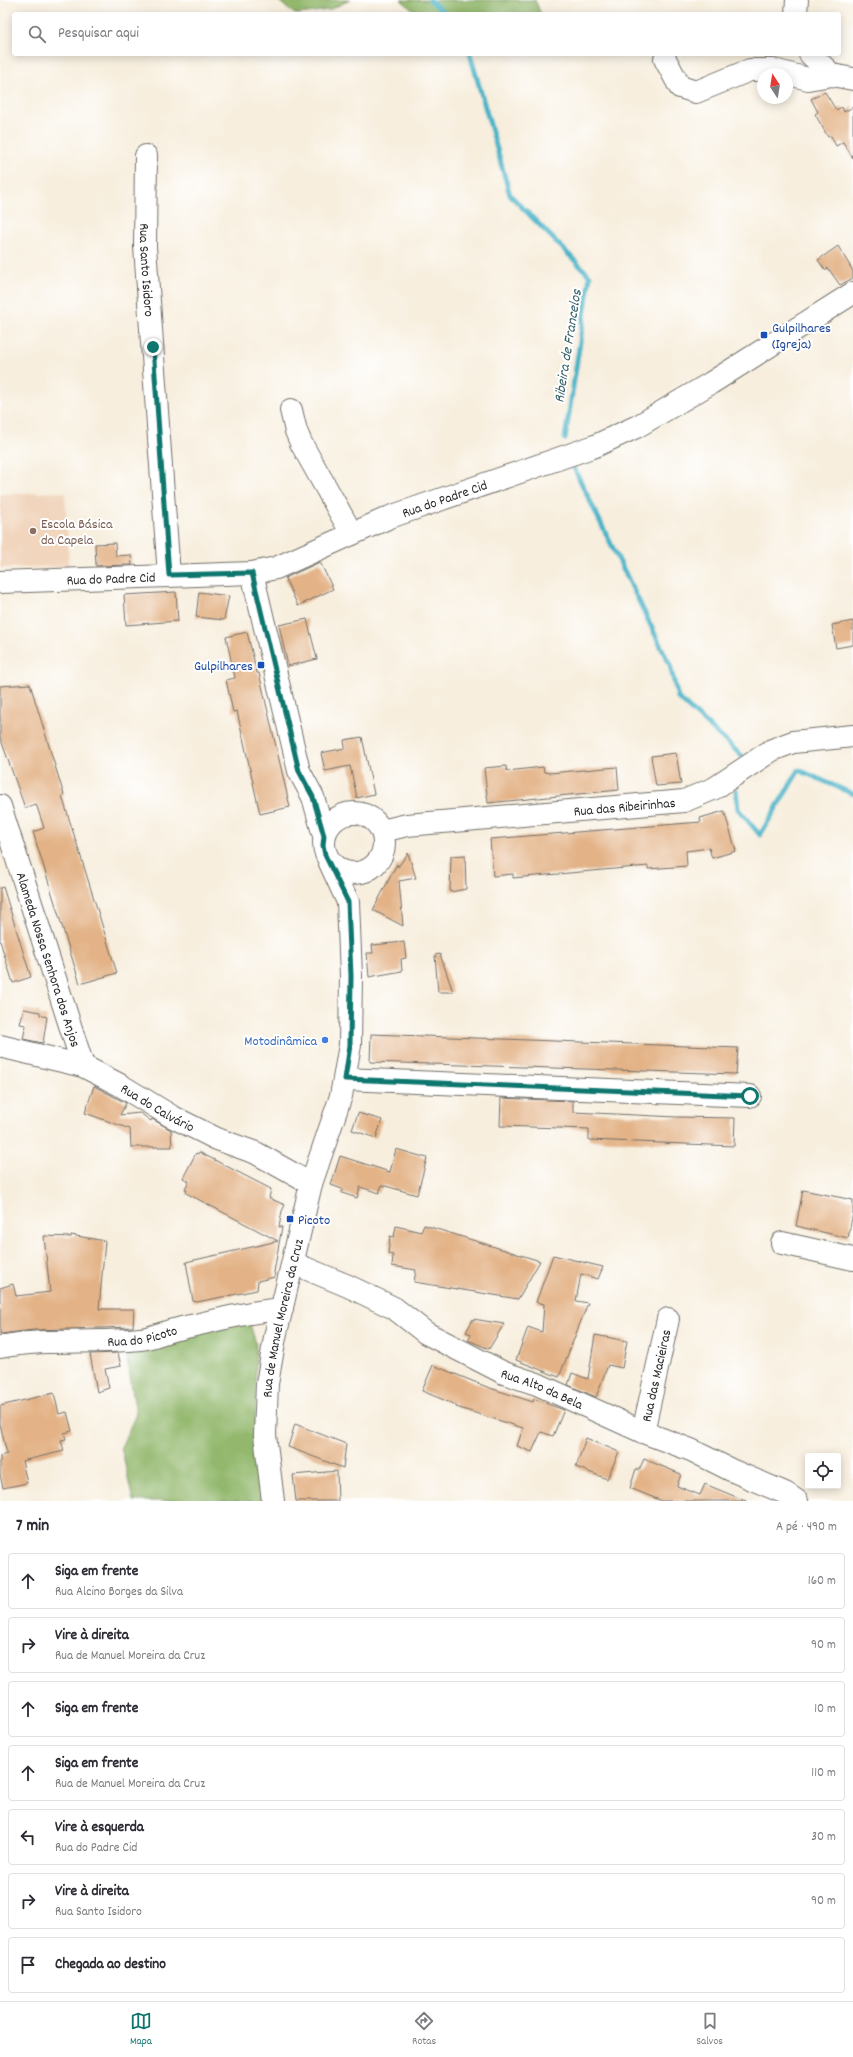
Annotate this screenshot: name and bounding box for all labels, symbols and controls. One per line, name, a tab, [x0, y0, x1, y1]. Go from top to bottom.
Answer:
search box	[12, 12, 841, 56]
icon: search	[26, 23, 48, 45]
text: Pesquisar aqui	[58, 23, 139, 45]
north arrow	[757, 68, 793, 104]
street label: Rua Santo Isidoro	[133, 223, 158, 317]
water label: Ribeira de Francelos	[549, 287, 589, 405]
place label: Gulpilhares (Igreja)	[772, 319, 831, 355]
marker: Gulpilhares (Igreja)	[759, 330, 769, 340]
route end	[144, 338, 162, 356]
street label: Rua do Padre Cid	[400, 476, 490, 524]
place label: Escola Básica da Capela	[41, 515, 113, 551]
marker: Escola Básica da Capela	[28, 526, 38, 536]
street label: Rua do Padre Cid	[66, 568, 156, 592]
place label: Gulpilhares	[194, 657, 253, 677]
marker: Gulpilhares	[256, 660, 266, 670]
street label: Rua das Ribeirinhas	[573, 794, 677, 823]
street label: Alameda Nossa Senhora dos Anjos	[10, 870, 84, 1050]
place label: Motodinâmica	[244, 1032, 317, 1052]
marker: Motodinâmica	[320, 1035, 330, 1045]
street label: Rua do Calvário	[116, 1080, 197, 1138]
route start	[741, 1087, 759, 1105]
place label: Picoto	[298, 1211, 330, 1231]
marker: Picoto	[285, 1214, 295, 1224]
street label: Rua de Manuel Moreira da Cruz	[258, 1236, 310, 1398]
street label: Rua do Picoto	[107, 1321, 179, 1353]
street label: Rua das Macieiras	[638, 1327, 677, 1424]
street label: Rua Alto da Bela	[498, 1365, 586, 1416]
map controls	[805, 1453, 841, 1489]
button: locate	[805, 1453, 841, 1489]
text: 7 min	[16, 1515, 49, 1539]
text: A pé · 490 m	[776, 1518, 837, 1537]
text: Siga em frente	[55, 1561, 138, 1583]
icon: ahead	[17, 1570, 39, 1592]
text: 160 m	[808, 1572, 836, 1591]
text: Rua Alcino Borges da Silva	[55, 1583, 183, 1602]
text: Vire à direita	[55, 1625, 129, 1647]
icon: right	[17, 1634, 39, 1656]
text: 90 m	[811, 1636, 836, 1655]
text: Rua de Manuel Moreira da Cruz	[55, 1647, 205, 1666]
icon: ahead	[17, 1698, 39, 1720]
text: Siga em frente	[55, 1698, 138, 1720]
text: 10 m	[814, 1700, 836, 1719]
text: Siga em frente	[55, 1753, 138, 1775]
icon: ahead	[17, 1762, 39, 1784]
text: 110 m	[811, 1764, 836, 1783]
text: Rua de Manuel Moreira da Cruz	[55, 1775, 205, 1794]
text: Vire à esquerda	[55, 1817, 144, 1839]
icon: left	[17, 1826, 39, 1848]
text: 30 m	[811, 1828, 836, 1847]
text: Rua do Padre Cid	[55, 1839, 137, 1858]
text: Vire à direita	[55, 1881, 129, 1903]
icon: right	[17, 1890, 39, 1912]
text: 90 m	[811, 1892, 836, 1911]
text: Rua Santo Isidoro	[55, 1903, 142, 1922]
icon: arrive	[17, 1954, 39, 1976]
text: Chegada ao destino	[55, 1954, 166, 1976]
tab: Mapa	[130, 2010, 152, 2050]
tab: Rotas	[412, 2010, 436, 2050]
tab: Salvos	[696, 2010, 723, 2050]

